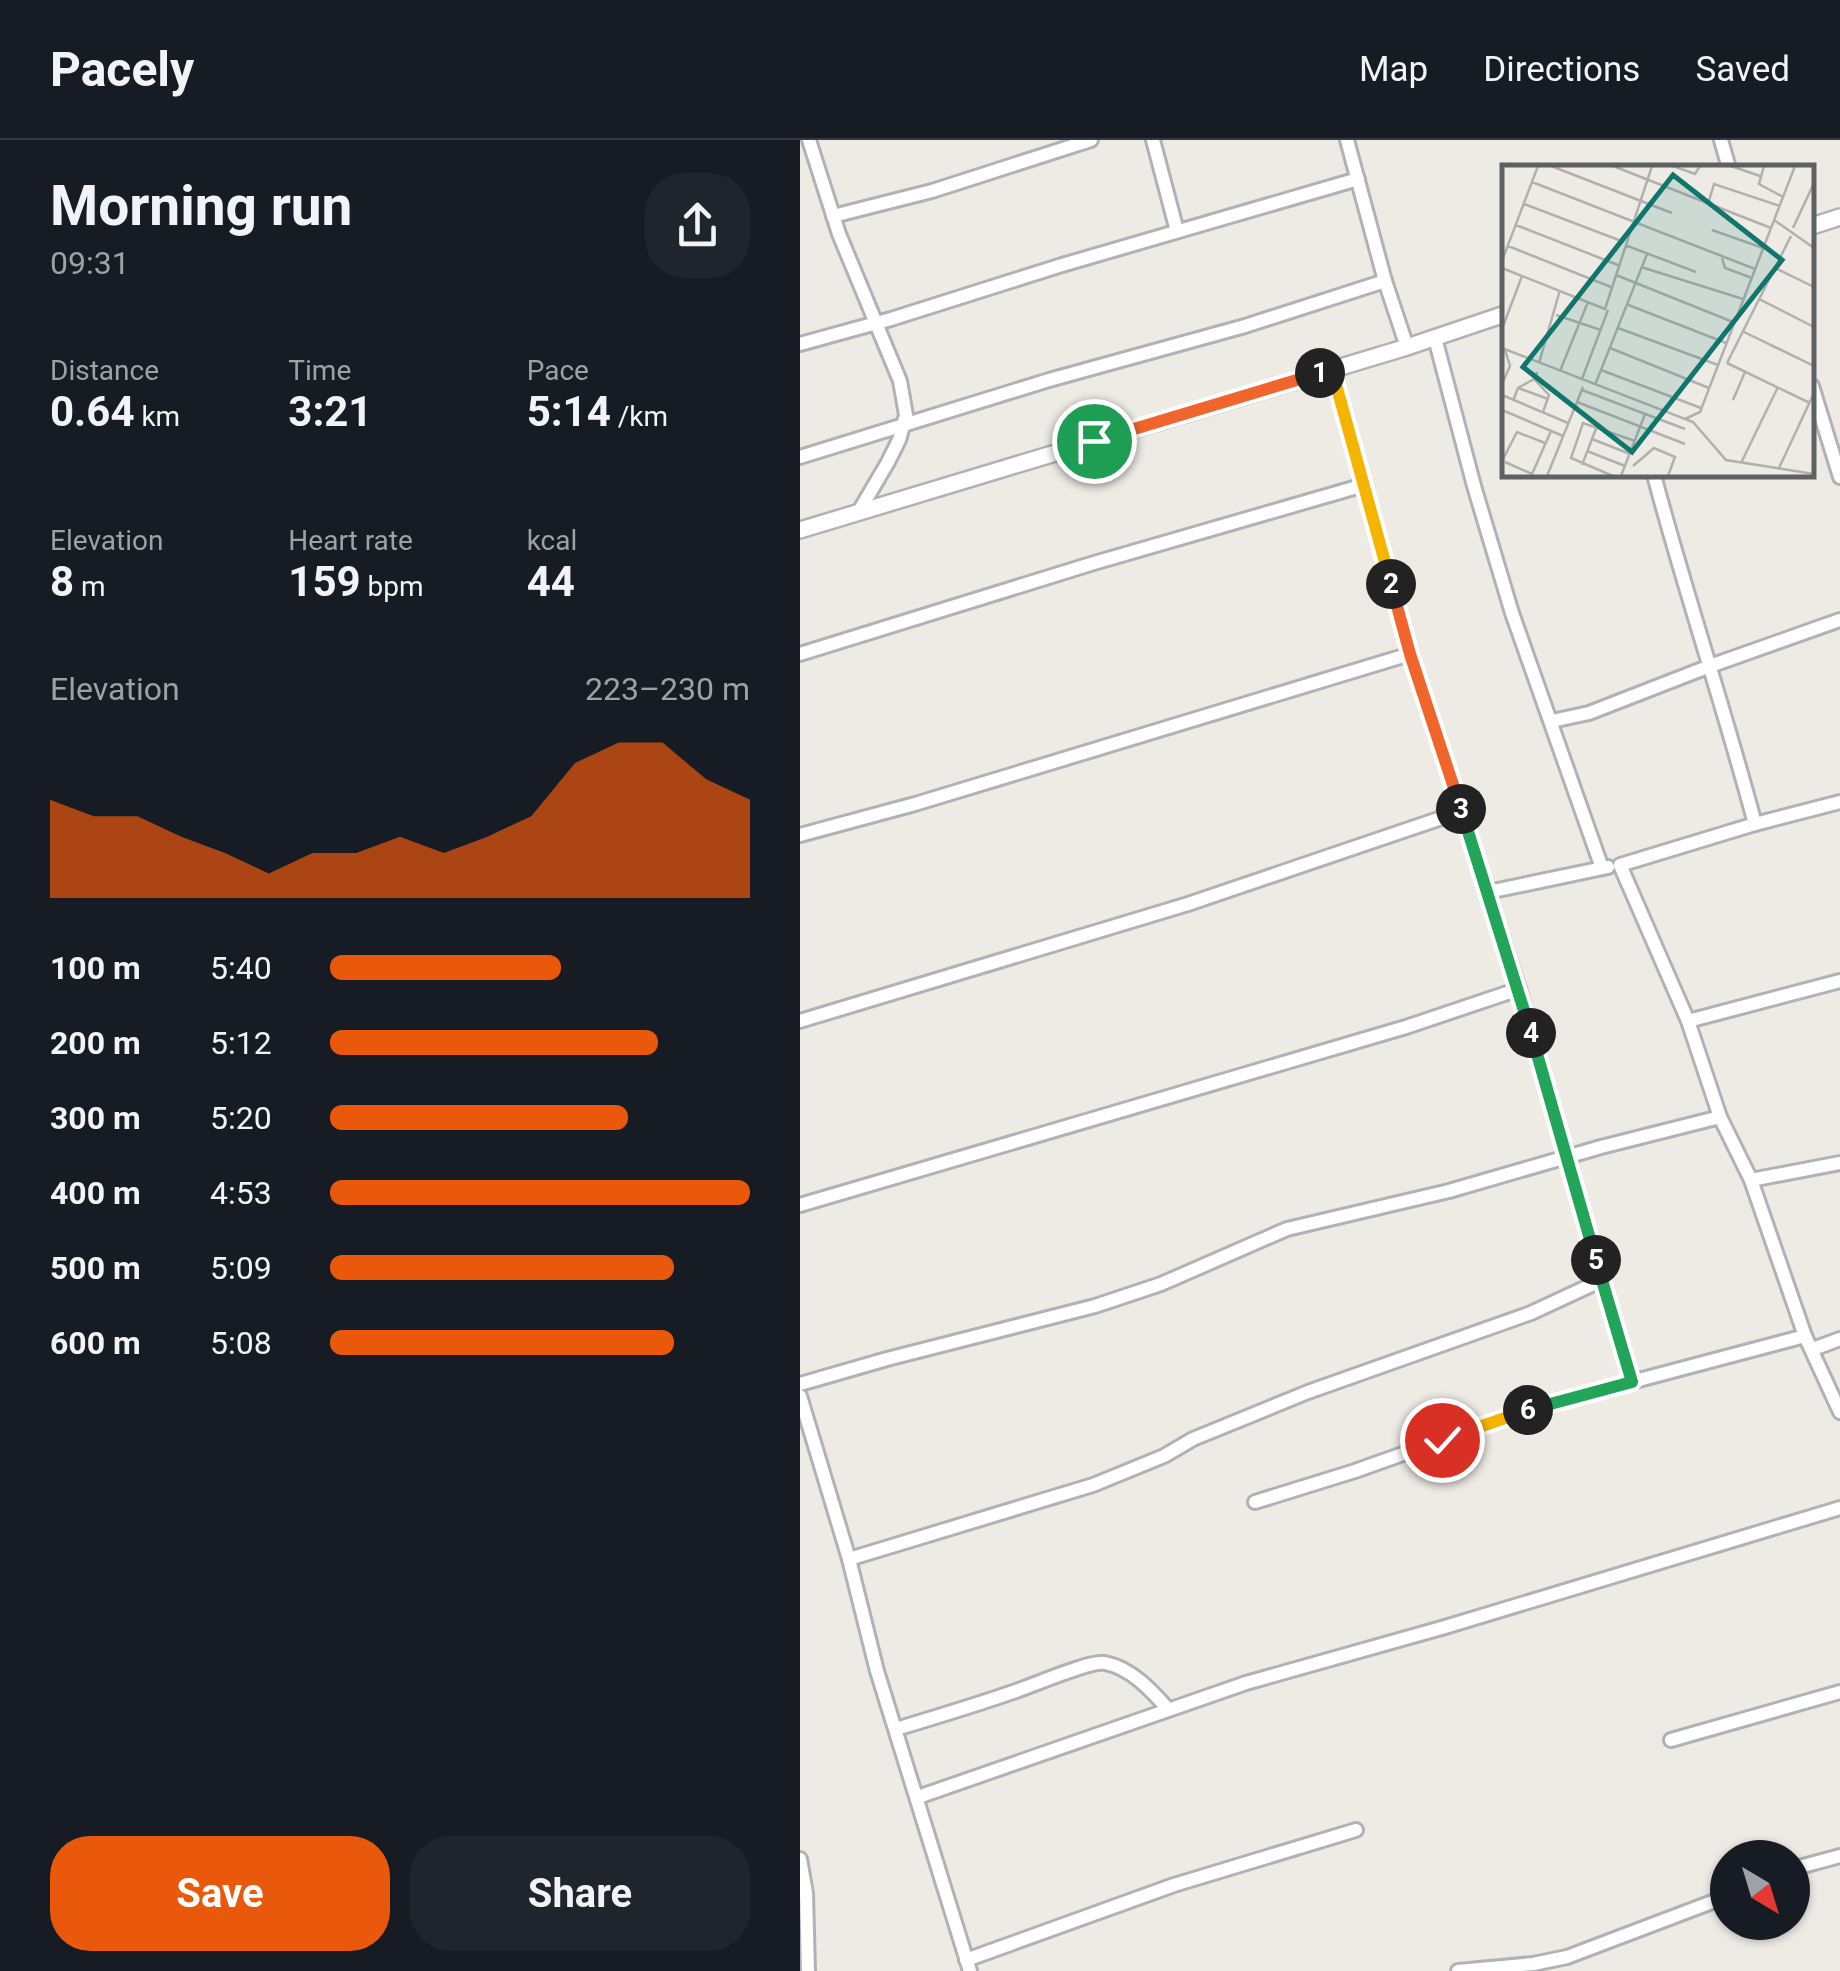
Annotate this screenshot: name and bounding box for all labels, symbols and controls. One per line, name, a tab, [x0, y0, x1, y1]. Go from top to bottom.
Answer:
text: Pacely	[50, 41, 194, 98]
text: Map	[1359, 49, 1428, 90]
text: Directions	[1483, 49, 1640, 90]
text: Saved	[1695, 49, 1790, 90]
inset map	[1502, 165, 1815, 478]
button: share	[645, 173, 750, 278]
text: Morning run	[50, 174, 352, 238]
text: 09:31	[50, 244, 130, 282]
pin: 1	[1295, 348, 1345, 398]
text: Distance	[50, 354, 159, 387]
text: Time	[288, 354, 351, 387]
text: Pace	[527, 354, 589, 387]
text: 1	[1312, 356, 1328, 389]
text: 0.64	[50, 387, 134, 436]
text: 3:21	[288, 387, 372, 436]
text: 5:14	[527, 387, 611, 436]
pin	[1052, 399, 1137, 484]
text: km	[134, 400, 180, 433]
text: /km	[611, 400, 668, 433]
icon: arrive	[1067, 414, 1122, 469]
text: Elevation	[50, 524, 163, 557]
text: Heart rate	[288, 524, 413, 557]
text: kcal	[527, 524, 577, 557]
text: 8	[50, 557, 74, 606]
text: 159	[288, 557, 361, 606]
text: 44	[527, 557, 575, 606]
pin: 2	[1366, 559, 1416, 609]
text: 2	[1383, 567, 1399, 600]
text: m	[74, 570, 106, 603]
text: bpm	[361, 570, 424, 603]
text: Elevation	[50, 670, 180, 708]
text: 223–230 m	[585, 670, 750, 708]
pin: 3	[1436, 784, 1486, 834]
text: 3	[1453, 792, 1469, 825]
text: 100 m	[50, 949, 141, 987]
text: 5:40	[210, 949, 272, 987]
pin: 4	[1506, 1008, 1556, 1058]
text: 4	[1523, 1016, 1539, 1049]
text: 200 m	[50, 1024, 141, 1062]
text: 5:12	[210, 1024, 272, 1062]
text: 300 m	[50, 1099, 141, 1137]
text: 5:20	[210, 1099, 272, 1137]
text: 400 m	[50, 1174, 141, 1212]
text: 4:53	[210, 1174, 272, 1212]
pin: 5	[1571, 1235, 1621, 1285]
text: 5	[1588, 1243, 1604, 1276]
text: 500 m	[50, 1249, 141, 1287]
text: 5:09	[210, 1249, 272, 1287]
text: 600 m	[50, 1324, 141, 1362]
text: 5:08	[210, 1324, 272, 1362]
pin: 6	[1503, 1385, 1553, 1435]
text: 6	[1520, 1393, 1536, 1426]
pin	[1400, 1398, 1485, 1483]
icon: check	[1415, 1413, 1470, 1468]
button: Save	[50, 1836, 390, 1951]
button: Share	[410, 1836, 750, 1951]
north arrow	[1710, 1840, 1810, 1940]
map controls	[1710, 1840, 1810, 1940]

